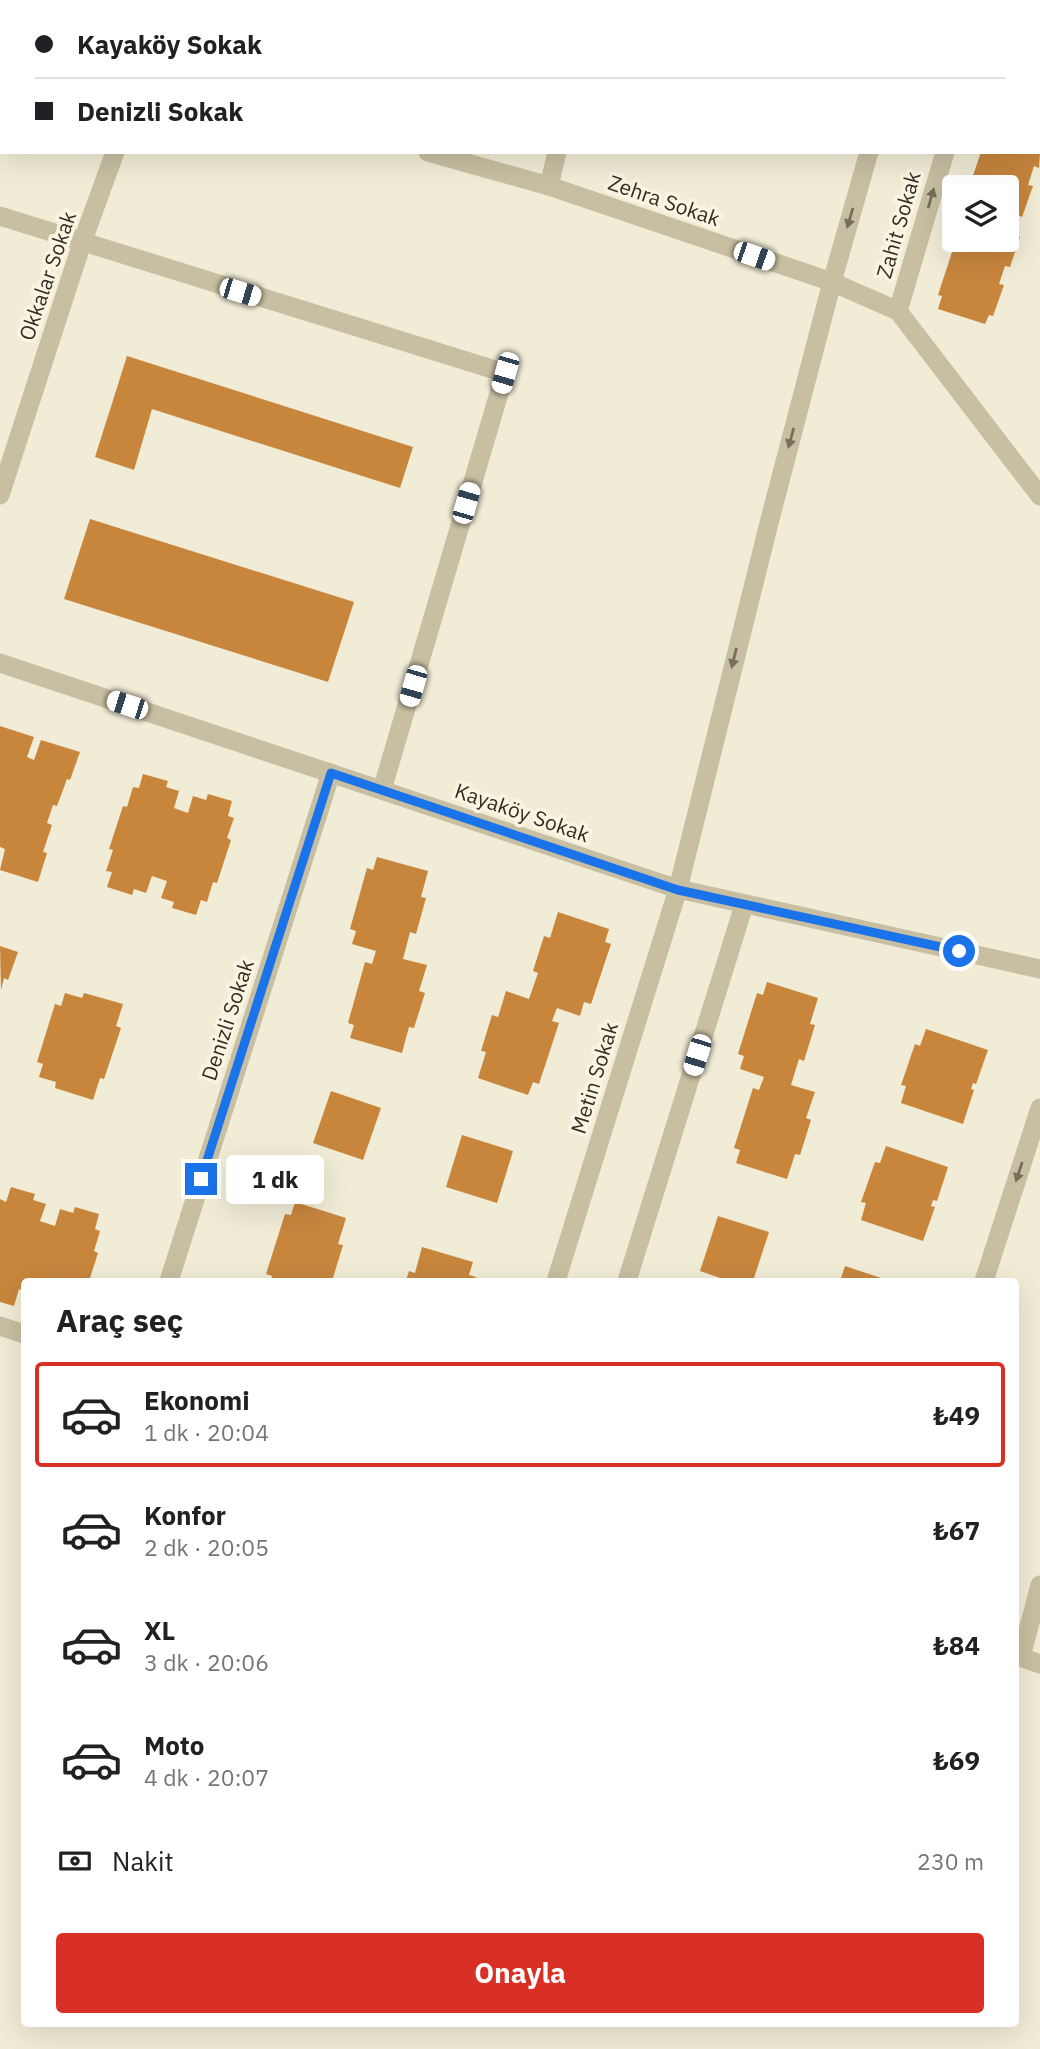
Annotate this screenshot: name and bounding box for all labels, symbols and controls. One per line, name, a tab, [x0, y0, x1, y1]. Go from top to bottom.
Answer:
text: Kayaköy Sokak	[77, 27, 262, 61]
text: Denizli Sokak	[77, 94, 243, 128]
street label: Zehra Sokak	[605, 168, 724, 232]
street label: Zahit Sokak	[869, 168, 927, 282]
map controls	[942, 175, 1019, 252]
button: layers	[942, 175, 1019, 252]
one-way arrow	[927, 187, 937, 208]
street label: Okkalar Sokak	[12, 207, 82, 344]
one-way arrow	[844, 207, 855, 229]
car	[731, 239, 778, 273]
car	[217, 276, 264, 308]
car	[490, 350, 521, 396]
one-way arrow	[785, 427, 796, 449]
car	[451, 480, 482, 526]
one-way arrow	[728, 647, 739, 669]
car	[398, 663, 429, 709]
car	[104, 689, 151, 721]
street label: Kayaköy Sokak	[451, 776, 593, 848]
route start	[943, 935, 975, 967]
street label: Denizli Sokak	[194, 956, 260, 1084]
street label: Metin Sokak	[564, 1018, 624, 1137]
car	[681, 1032, 714, 1078]
callout: 1 dk	[226, 1154, 324, 1204]
one-way arrow	[1013, 1162, 1024, 1183]
route end	[185, 1163, 217, 1195]
text: 1 dk	[252, 1164, 298, 1194]
text: Araç seç	[56, 1299, 183, 1341]
icon: car	[60, 1383, 123, 1446]
text: Ekonomi	[144, 1383, 250, 1417]
text: ₺49	[933, 1398, 980, 1432]
text: 1 dk · 20:04	[144, 1417, 269, 1447]
icon: car	[60, 1498, 123, 1561]
text: Konfor	[144, 1498, 226, 1532]
text: ₺67	[933, 1513, 980, 1547]
text: 2 dk · 20:05	[144, 1532, 269, 1562]
icon: car	[60, 1613, 123, 1676]
text: XL	[144, 1613, 175, 1647]
text: ₺84	[933, 1628, 980, 1662]
text: 3 dk · 20:06	[144, 1647, 269, 1677]
icon: car	[60, 1728, 123, 1791]
text: Moto	[144, 1728, 204, 1762]
text: ₺69	[933, 1743, 980, 1777]
text: 4 dk · 20:07	[144, 1762, 269, 1792]
icon: cash	[56, 1842, 94, 1880]
text: Nakit	[112, 1844, 174, 1878]
text: 230 m	[917, 1846, 984, 1876]
button: Onayla	[56, 1933, 984, 2013]

